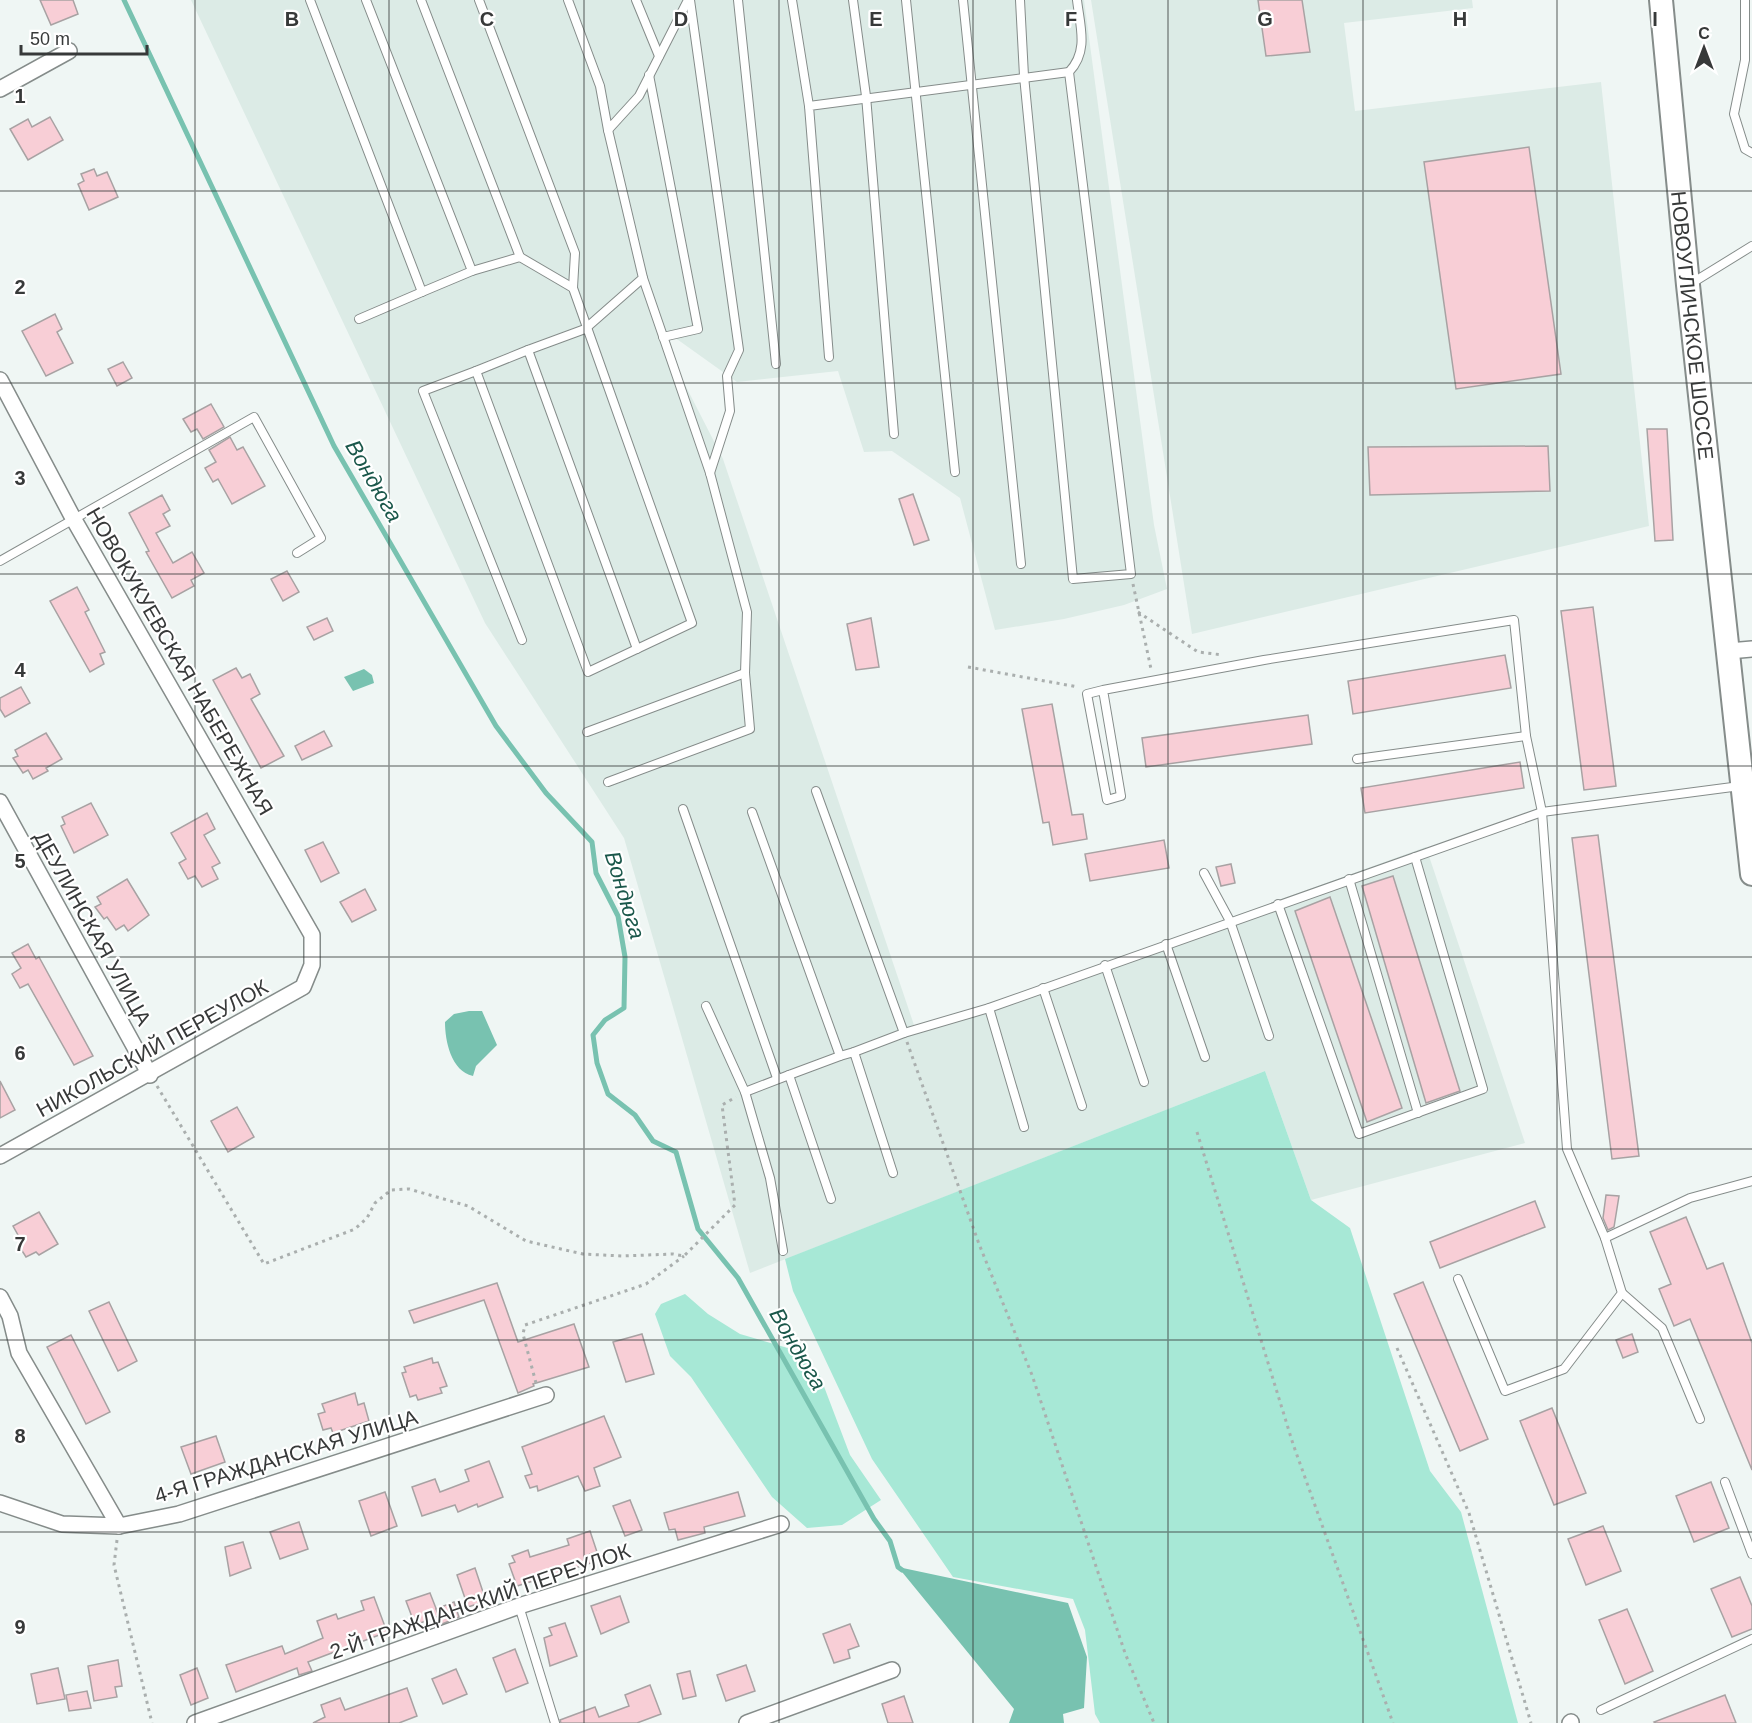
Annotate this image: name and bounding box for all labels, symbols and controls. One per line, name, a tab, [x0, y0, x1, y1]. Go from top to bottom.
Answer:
text: B	[285, 8, 299, 30]
text: C	[480, 8, 494, 30]
text: D	[674, 8, 688, 30]
text: E	[869, 8, 883, 30]
text: F	[1065, 8, 1077, 30]
text: G	[1257, 8, 1273, 30]
text: H	[1453, 8, 1467, 30]
text: I	[1652, 8, 1658, 30]
scale bar	[21, 18, 147, 56]
north arrow	[1674, 18, 1734, 78]
text: С	[1698, 25, 1710, 42]
text: 50 m	[30, 29, 70, 49]
text: 1	[14, 85, 26, 107]
street label: НОВОУГЛИЧСКОЕ ШОССЕ	[1668, 190, 1718, 461]
text: 2	[14, 276, 26, 298]
water label: Вондюга	[341, 436, 407, 526]
text: 3	[14, 467, 26, 489]
street label: НОВОКУКУЕВСКАЯ НАБЕРЕЖНАЯ	[82, 503, 278, 819]
text: 4	[14, 659, 26, 681]
street label: ДЕУЛИНСКАЯ УЛИЦА	[30, 827, 156, 1029]
water label: Вондюга	[600, 848, 650, 942]
text: 5	[14, 850, 26, 872]
street label: НИКОЛЬСКИЙ ПЕРЕУЛОК	[32, 974, 272, 1121]
text: 6	[14, 1042, 26, 1064]
text: 7	[14, 1233, 26, 1255]
water label: Вондюга	[765, 1304, 831, 1394]
street label: 4-Я ГРАЖДАНСКАЯ УЛИЦА	[152, 1405, 420, 1507]
text: 8	[14, 1425, 26, 1447]
street label: 2-Й ГРАЖДАНСКИЙ ПЕРЕУЛОК	[327, 1538, 634, 1663]
text: 9	[14, 1616, 26, 1638]

